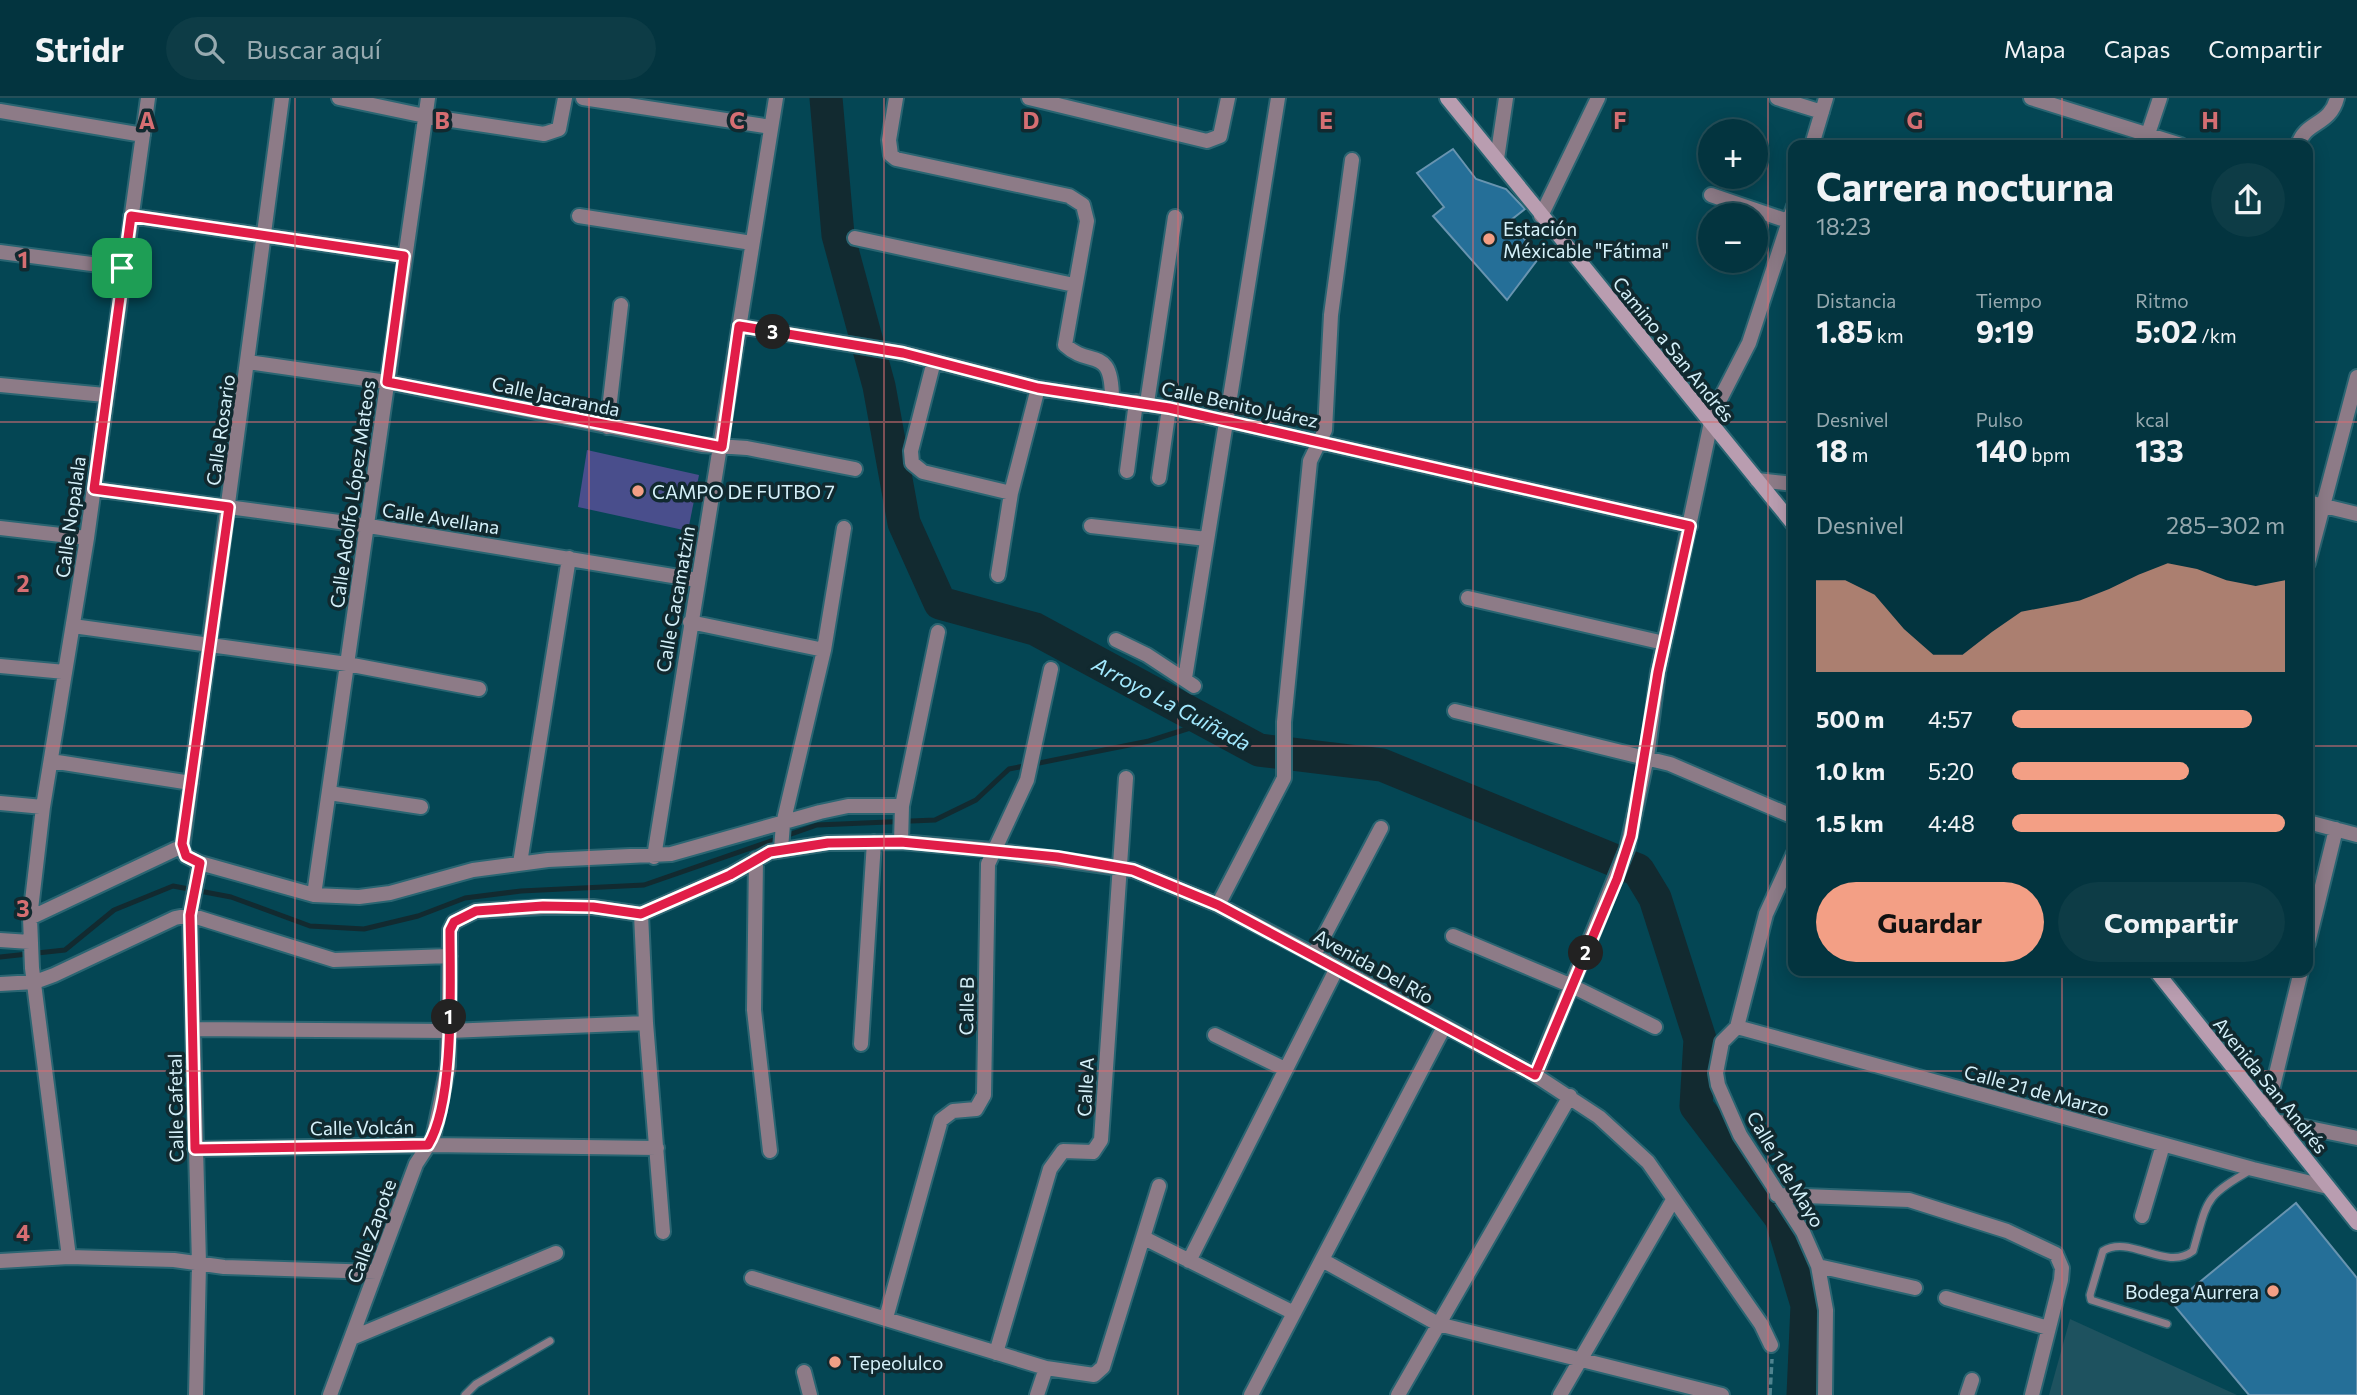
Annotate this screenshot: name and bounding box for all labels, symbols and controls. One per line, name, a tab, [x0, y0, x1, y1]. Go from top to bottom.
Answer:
search box	[166, 17, 656, 80]
text: Stridr	[35, 28, 124, 69]
icon: search	[190, 29, 228, 67]
text: Buscar aquí	[246, 33, 381, 64]
text: Mapa	[2004, 34, 2066, 63]
text: Capas	[2104, 34, 2170, 63]
text: Compartir	[2208, 34, 2322, 63]
text: A	[139, 106, 156, 134]
text: B	[434, 106, 450, 134]
text: C	[729, 106, 745, 134]
text: D	[1023, 106, 1040, 134]
text: E	[1319, 106, 1333, 134]
text: F	[1613, 106, 1627, 134]
text: G	[1907, 106, 1923, 134]
text: H	[2201, 106, 2219, 134]
map controls	[1698, 119, 1768, 273]
button: +	[1698, 119, 1768, 189]
text: Carrera nocturna	[1816, 162, 2114, 209]
button: share	[2211, 163, 2285, 237]
button: −	[1698, 203, 1768, 273]
text: 18:23	[1816, 212, 1871, 240]
place label: Estación Méxicable "Fátima"	[1503, 217, 1669, 262]
marker: Estación Méxicable "Fátima"	[1481, 231, 1497, 247]
pin	[92, 238, 152, 298]
text: 1	[18, 245, 28, 273]
icon: arrive	[103, 249, 141, 287]
street label: Camino a San Andrés	[1608, 272, 1740, 426]
text: Distancia	[1816, 289, 1896, 312]
text: Tiempo	[1976, 289, 2042, 312]
text: Ritmo	[2135, 289, 2189, 312]
text: 1.85	[1816, 312, 1873, 349]
text: 9:19	[1976, 312, 2034, 349]
text: 5:02	[2135, 312, 2198, 349]
pin: 3	[756, 314, 790, 350]
text: 3	[767, 320, 778, 343]
text: km	[1873, 324, 1904, 347]
text: /km	[2198, 324, 2237, 347]
street label: Calle Jacaranda	[490, 371, 622, 421]
street label: Calle Rosario	[201, 373, 239, 487]
street label: Calle Benito Juárez	[1160, 376, 1320, 432]
street label: Calle Adolfo López Mateos	[325, 378, 379, 610]
text: Desnivel	[1816, 408, 1889, 431]
text: Pulso	[1976, 408, 2023, 431]
text: kcal	[2135, 408, 2169, 431]
text: 18	[1816, 431, 1848, 468]
text: 140	[1976, 431, 2028, 468]
text: 133	[2135, 431, 2184, 468]
text: m	[1848, 443, 1868, 466]
text: bpm	[2028, 443, 2070, 466]
street label: Calle Nopalala	[50, 455, 90, 579]
place label: CAMPO DE FUTBO 7	[652, 480, 835, 503]
marker: CAMPO DE FUTBO 7	[630, 483, 646, 499]
street label: Calle Avellana	[381, 497, 501, 539]
text: Desnivel	[1816, 511, 1904, 539]
text: 285–302 m	[2166, 511, 2285, 539]
street label: Calle Cacamatzin	[651, 524, 699, 674]
text: 2	[16, 569, 30, 597]
water label: Arroyo La Guiñada	[1088, 650, 1255, 755]
text: 500 m	[1816, 705, 1884, 733]
text: 4:57	[1928, 705, 1973, 733]
text: 1.0 km	[1816, 757, 1885, 785]
text: 5:20	[1928, 757, 1974, 785]
text: 1.5 km	[1816, 809, 1884, 837]
text: 4:48	[1928, 809, 1975, 837]
button: Guardar	[1816, 882, 2044, 962]
button: Compartir	[2058, 882, 2285, 962]
text: 3	[16, 894, 30, 922]
street label: Avenida Del Río	[1310, 924, 1438, 1008]
pin: 2	[1568, 936, 1604, 970]
text: 2	[1580, 941, 1591, 964]
street label: Calle B	[954, 977, 978, 1035]
pin: 1	[432, 1000, 466, 1034]
text: 1	[444, 1005, 453, 1028]
street label: Avenida San Andrés	[2209, 1012, 2333, 1158]
street label: Calle Cafetal	[163, 1053, 187, 1163]
street label: Calle A	[1072, 1057, 1098, 1117]
street label: Calle 21 de Marzo	[1962, 1060, 2112, 1120]
street label: Calle 1 de Mayo	[1742, 1107, 1830, 1231]
street label: Calle Volcán	[310, 1115, 414, 1139]
street label: Calle Zapote	[342, 1176, 400, 1286]
text: 4	[16, 1218, 30, 1246]
place label: Bodega Aurrera	[2125, 1280, 2259, 1303]
marker: Bodega Aurrera	[2265, 1283, 2281, 1299]
place label: Tepeolulco	[849, 1351, 943, 1374]
marker: Tepeolulco	[827, 1354, 843, 1370]

